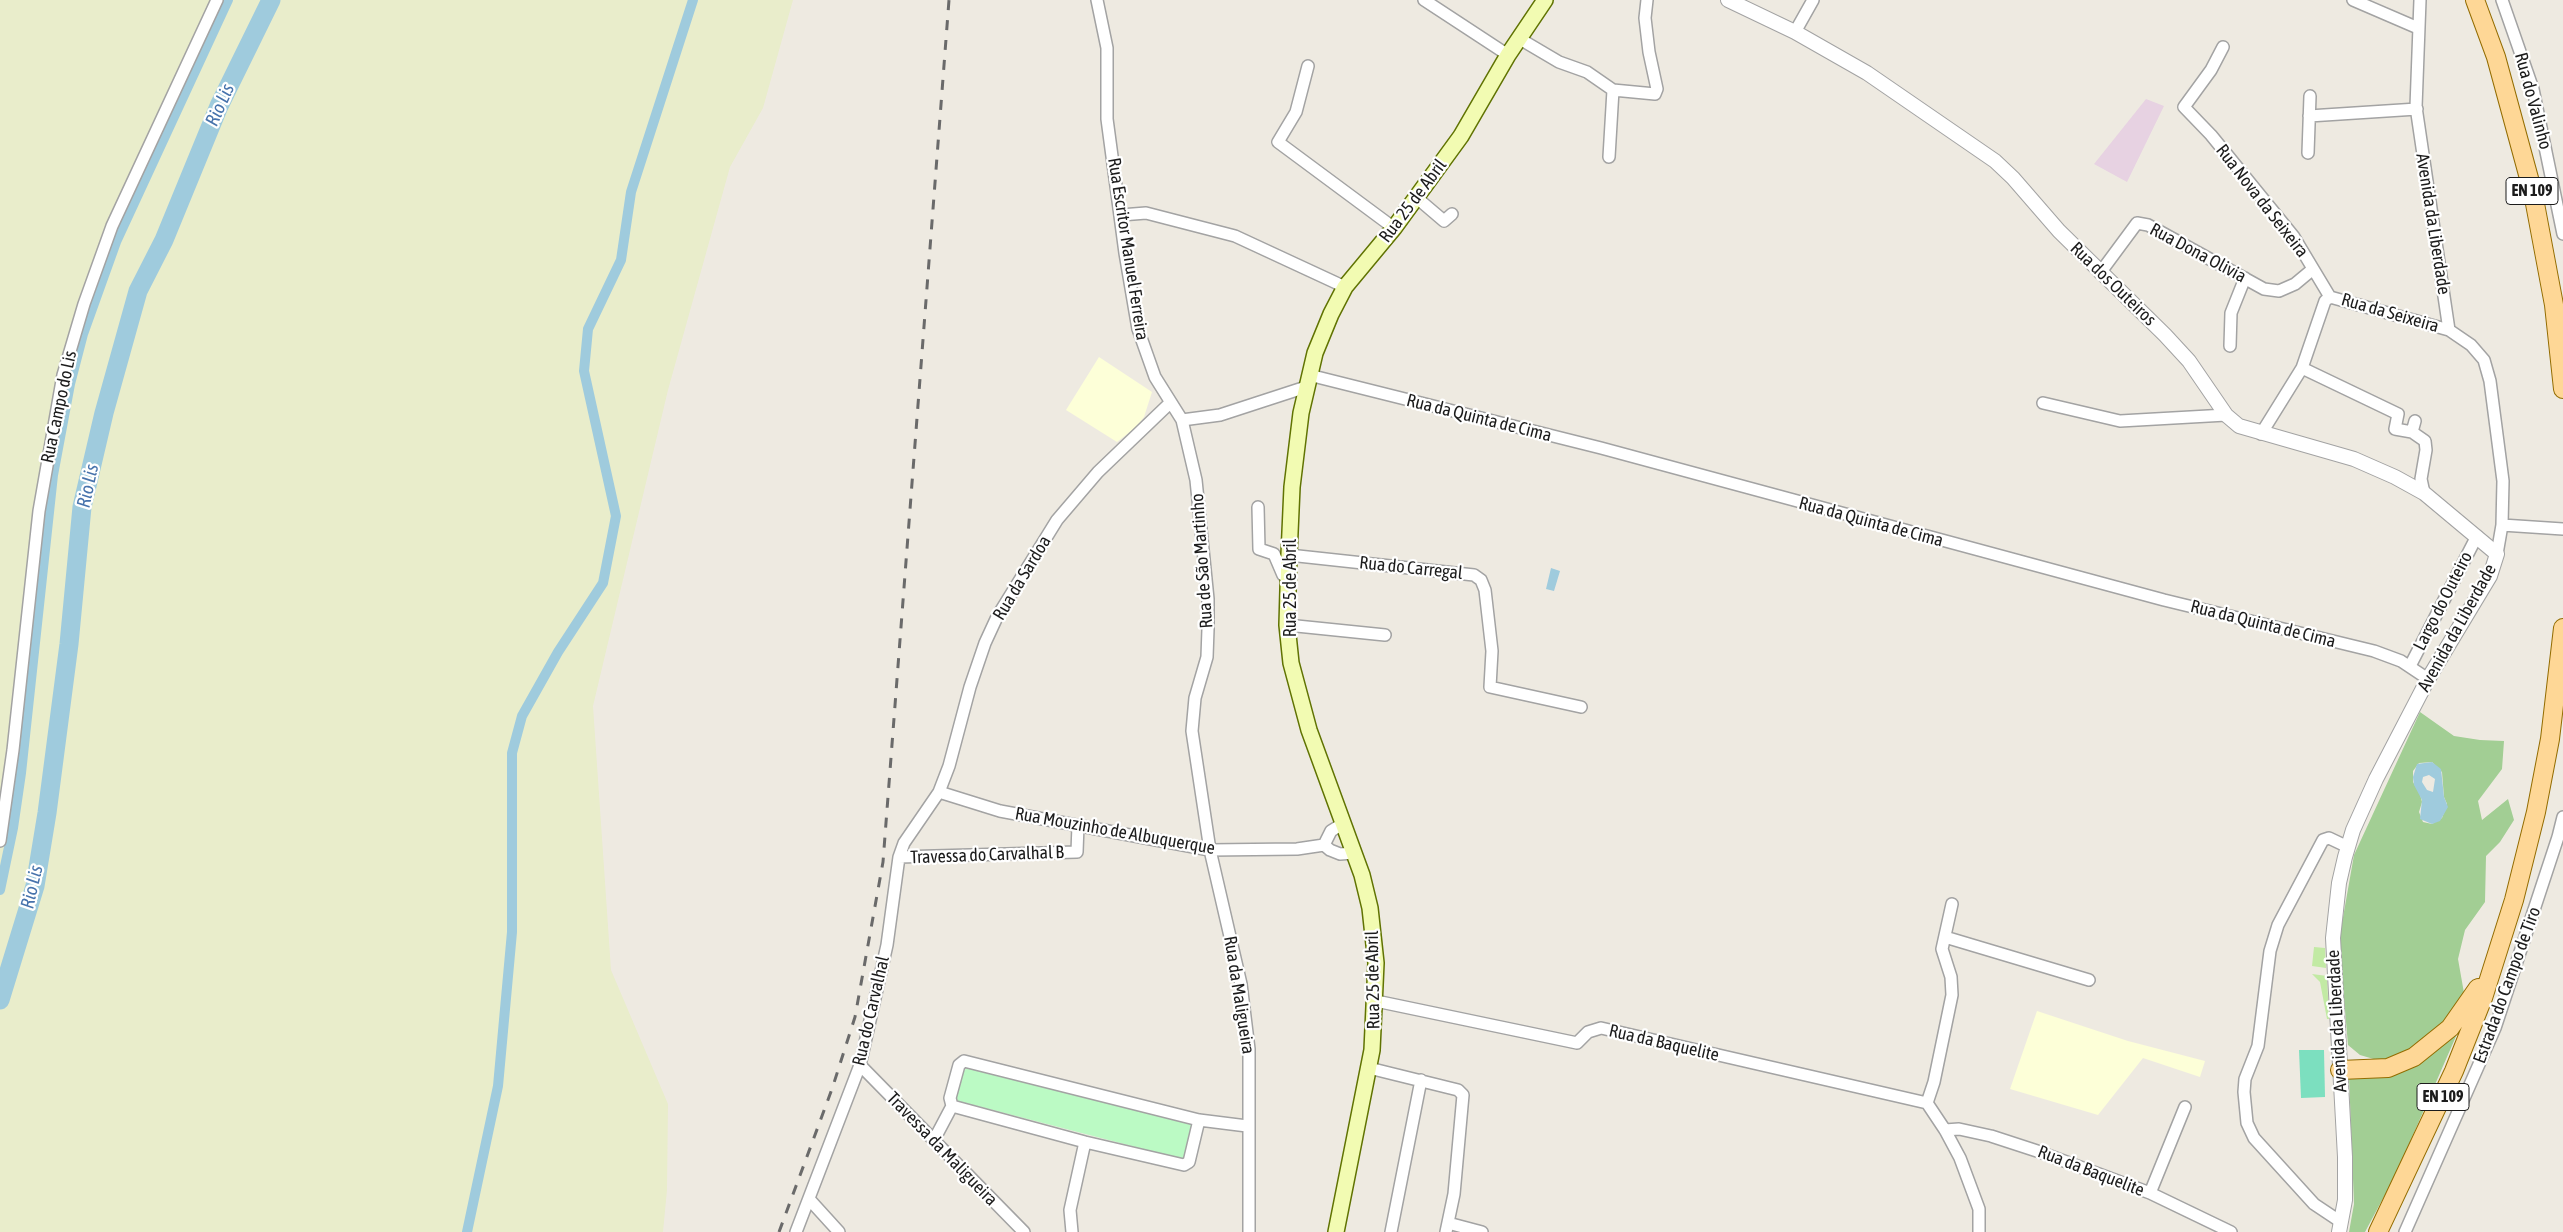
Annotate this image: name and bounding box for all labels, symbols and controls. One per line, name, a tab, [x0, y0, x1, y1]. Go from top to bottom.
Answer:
street label: Rua do Valinho	[2510, 50, 2556, 152]
water label: Rio Lis	[201, 80, 239, 130]
street label: Rua Nova da Seixeira	[2211, 140, 2313, 262]
street label: Avenida da Liberdade	[2411, 152, 2455, 296]
street label: Rua 25 de Abril	[1375, 155, 1451, 247]
street label: Rua Escritor Manuel Ferreira	[1103, 156, 1153, 342]
road number: EN 109	[2506, 178, 2558, 205]
street label: Rua Dona Olivia	[2146, 219, 2250, 287]
street label: Rua dos Outeiros	[2066, 238, 2160, 330]
street label: Rua da Seixeira	[2339, 289, 2441, 337]
street label: Rua Campo do Lis	[37, 349, 81, 465]
street label: Rua da Quinta de Cima	[1404, 390, 1554, 446]
water label: Rio Lis	[72, 462, 104, 510]
street label: Rua da Quinta de Cima	[1796, 492, 1946, 552]
street label: Rua de São Martinho	[1187, 493, 1217, 629]
street label: Rua da Sardoa	[988, 532, 1056, 624]
street label: Rua 25 de Abril	[1279, 539, 1301, 637]
street label: Largo do Outeiro	[2409, 548, 2477, 654]
street label: Rua do Carregal	[1358, 552, 1464, 584]
street label: Avenida da Liberdade	[2413, 560, 2501, 696]
street label: Rua da Quinta de Cima	[2188, 596, 2338, 652]
street label: Rua Mouzinho de Albuquerque	[1013, 803, 1217, 859]
street label: Travessa do Carvalhal B	[910, 842, 1064, 868]
water label: Rio Lis	[16, 863, 48, 911]
street label: Estrada do Campo de Tiro	[2469, 904, 2545, 1066]
street label: Rua 25 de Abril	[1361, 930, 1385, 1030]
street label: Rua da Maligueira	[1219, 934, 1259, 1056]
street label: Avenida da Liberdade	[2322, 949, 2352, 1093]
street label: Rua do Carvalhal	[848, 954, 894, 1068]
street label: Rua da Baquelite	[1607, 1020, 1721, 1066]
road number: EN 109	[2417, 1084, 2469, 1110]
street label: Travessa da Maligueira	[882, 1088, 1002, 1210]
street label: Rua da Baquelite	[2035, 1141, 2147, 1201]

